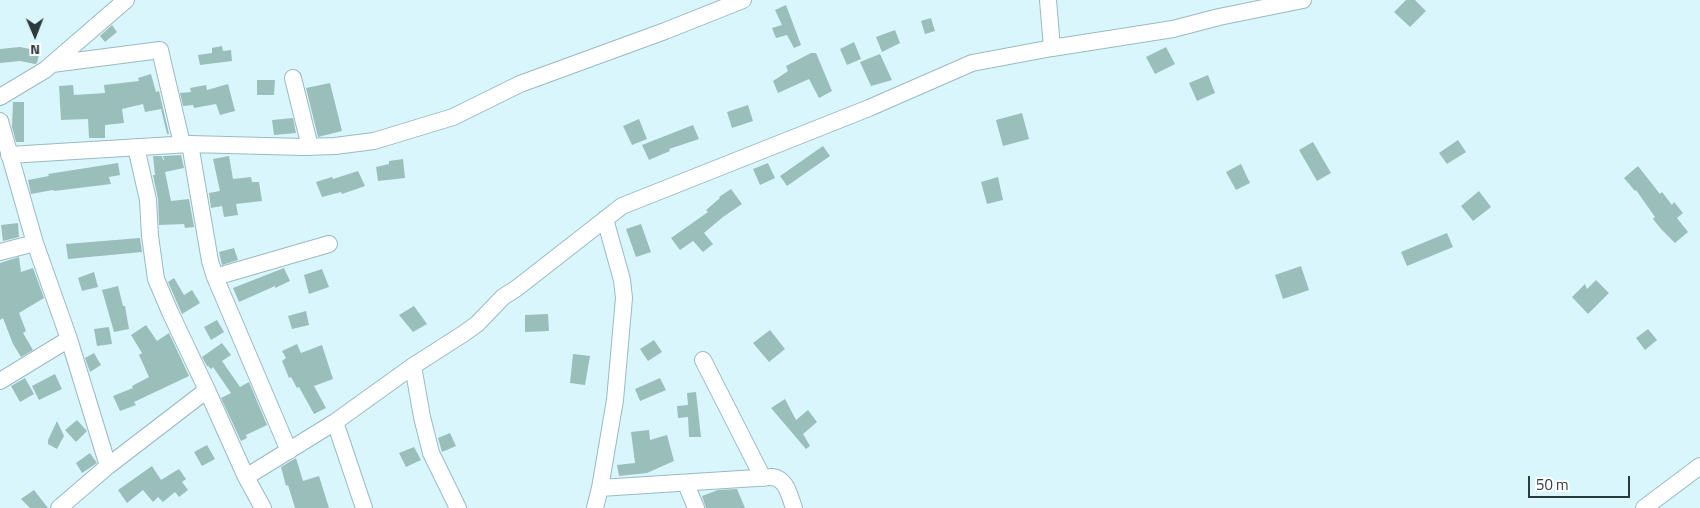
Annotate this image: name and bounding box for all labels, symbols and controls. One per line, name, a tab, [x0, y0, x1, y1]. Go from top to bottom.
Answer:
north arrow	[10, 10, 60, 60]
text: N	[30, 40, 40, 61]
scale bar	[1530, 466, 1632, 498]
text: 50 m	[1536, 473, 1569, 496]

